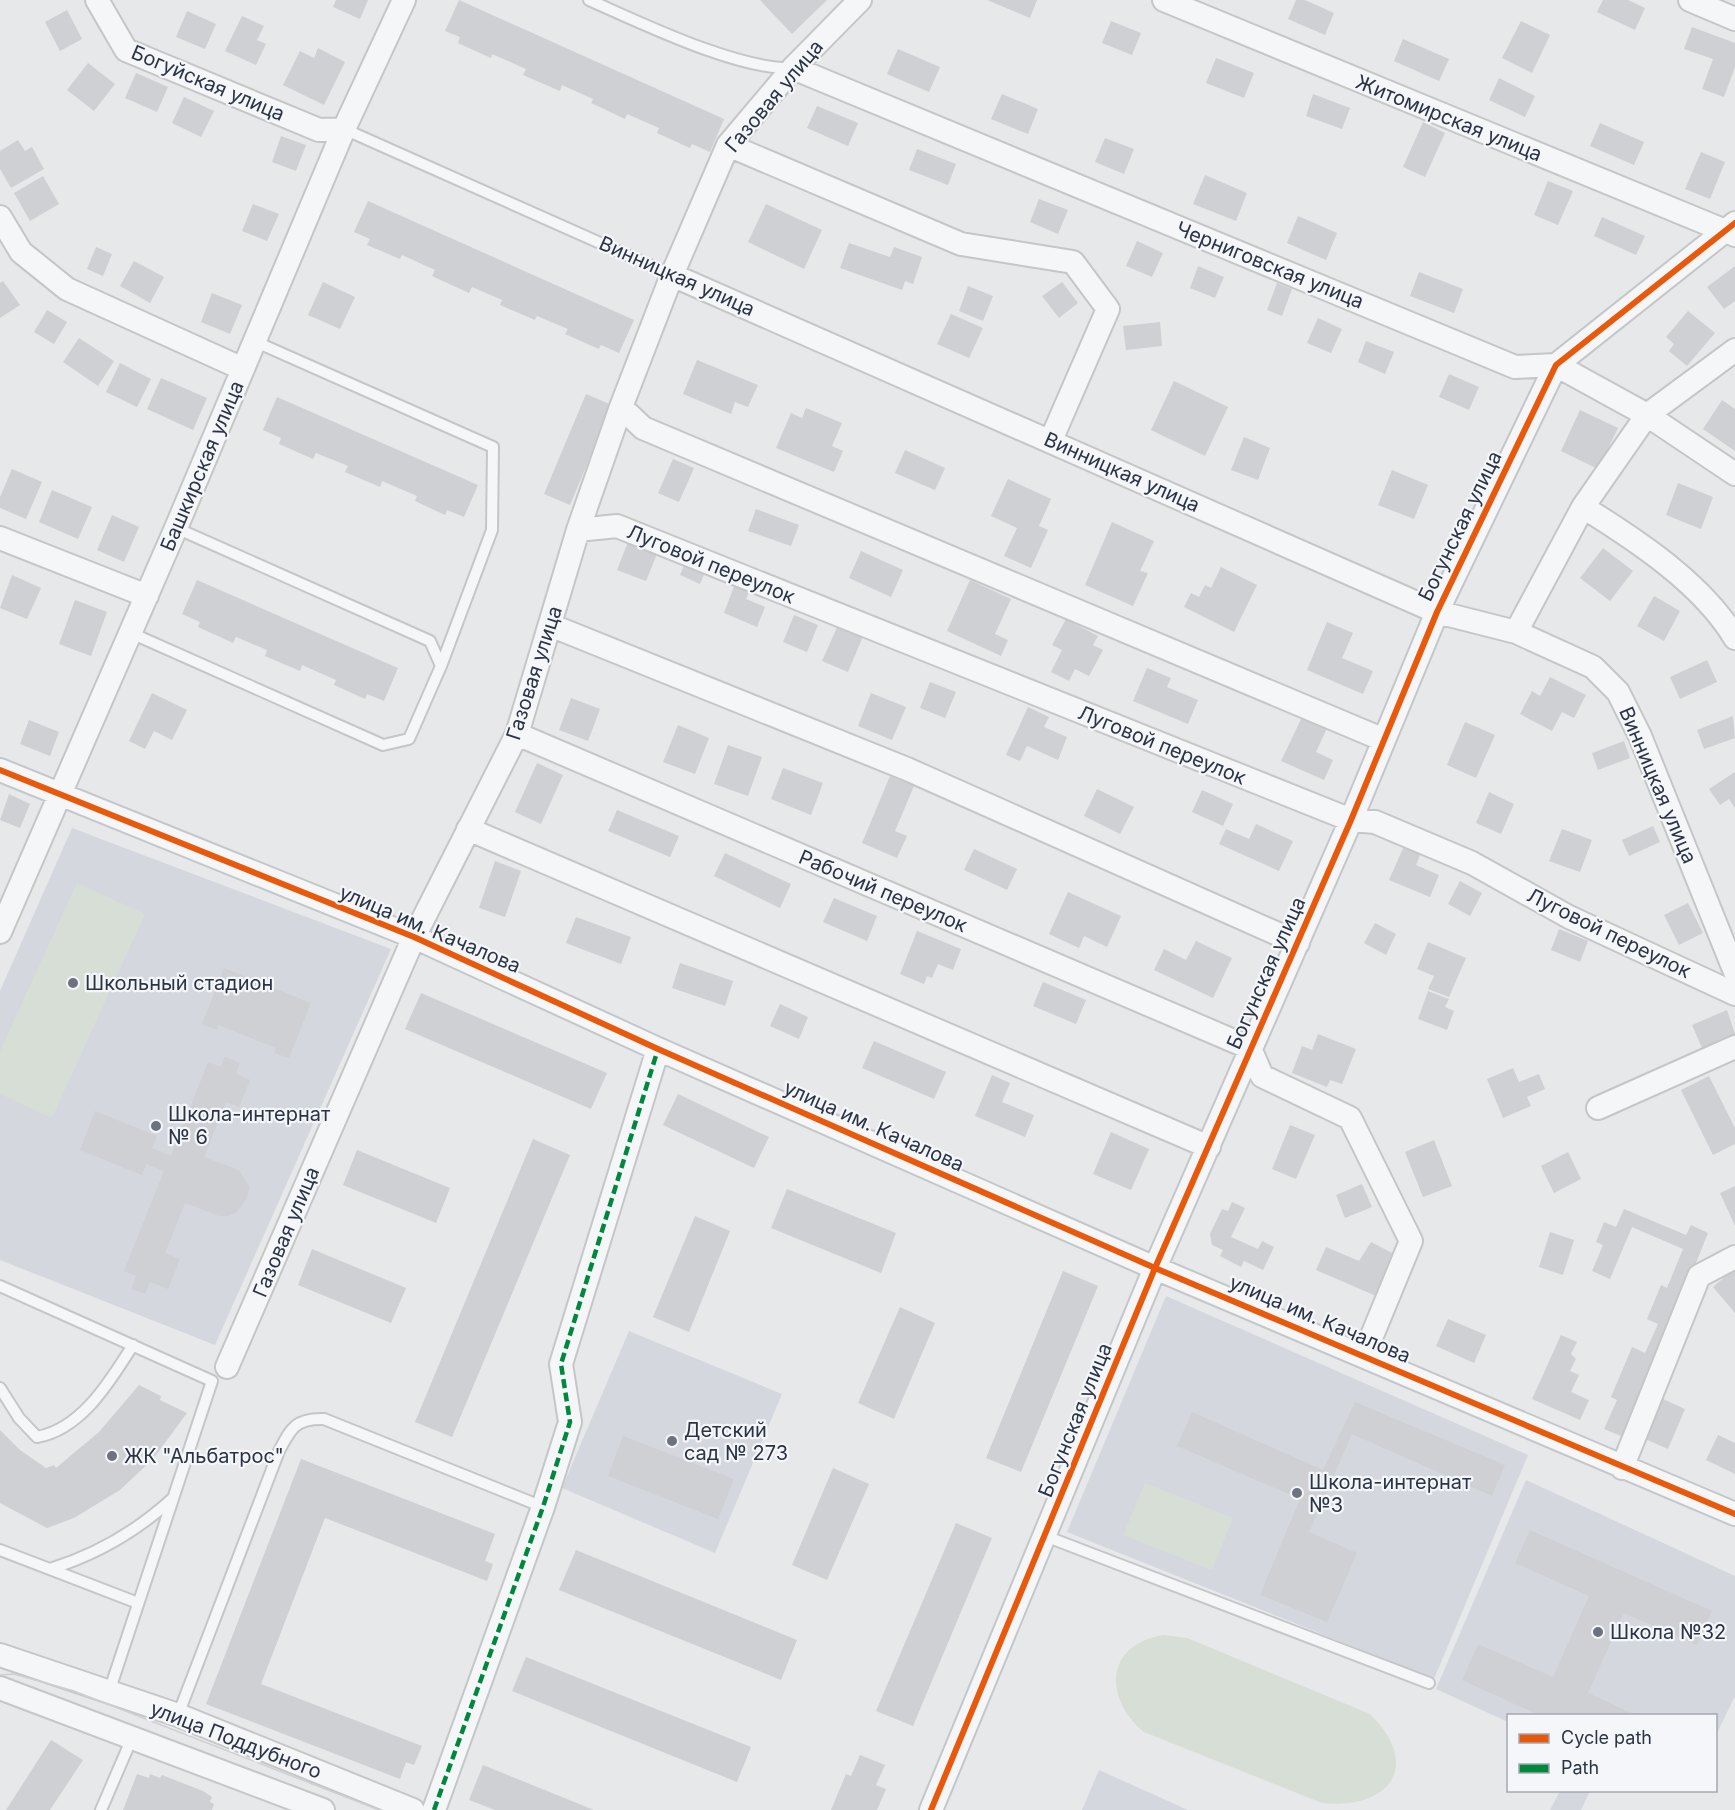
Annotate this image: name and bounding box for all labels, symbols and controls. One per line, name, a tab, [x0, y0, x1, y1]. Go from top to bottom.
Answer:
street label: Газовая улица	[720, 35, 828, 157]
street label: Богуйская улица	[128, 40, 288, 126]
street label: Житомирская улица	[1352, 70, 1546, 166]
street label: Черниговская улица	[1173, 216, 1367, 314]
street label: Винницкая улица	[595, 231, 759, 321]
street label: Башкирская улица	[155, 377, 249, 555]
street label: Винницкая улица	[1040, 427, 1204, 517]
street label: Богунская улица	[1413, 447, 1507, 605]
street label: Луговой переулок	[624, 519, 799, 609]
street label: Газовая улица	[501, 603, 567, 743]
street label: Луговой переулок	[1075, 700, 1250, 790]
street label: Винницкая улица	[1614, 703, 1702, 867]
street label: Рабочий переулок	[795, 845, 971, 937]
street label: улица им. Качалова	[336, 880, 524, 978]
street label: Луговой переулок	[1523, 883, 1695, 983]
street label: Богунская улица	[1222, 893, 1310, 1053]
place label: Школьный стадион	[85, 971, 273, 995]
marker: Школьный стадион	[66, 976, 80, 990]
street label: улица им. Качалова	[780, 1075, 968, 1177]
place label: Школа-интернат № 6	[168, 1102, 331, 1149]
marker: Школа-интернат № 6	[149, 1119, 163, 1133]
street label: Газовая улица	[248, 1163, 324, 1301]
street label: улица им. Качалова	[1226, 1270, 1414, 1368]
street label: Богунская улица	[1033, 1339, 1117, 1501]
place label: Детский сад № 273	[684, 1418, 788, 1465]
marker: Детский сад № 273	[665, 1434, 679, 1448]
place label: ЖК "Альбатрос"	[124, 1444, 284, 1468]
marker: ЖК "Альбатрос"	[105, 1449, 119, 1463]
place label: Школа-интернат №3	[1309, 1470, 1472, 1517]
marker: Школа-интернат №3	[1290, 1486, 1304, 1500]
place label: Школа №32	[1610, 1620, 1726, 1644]
marker: Школа №32	[1591, 1625, 1605, 1639]
street label: улица Поддубного	[147, 1696, 325, 1784]
legend	[1507, 1714, 1717, 1792]
text: Cycle path	[1561, 1727, 1652, 1748]
text: Path	[1561, 1757, 1599, 1778]

